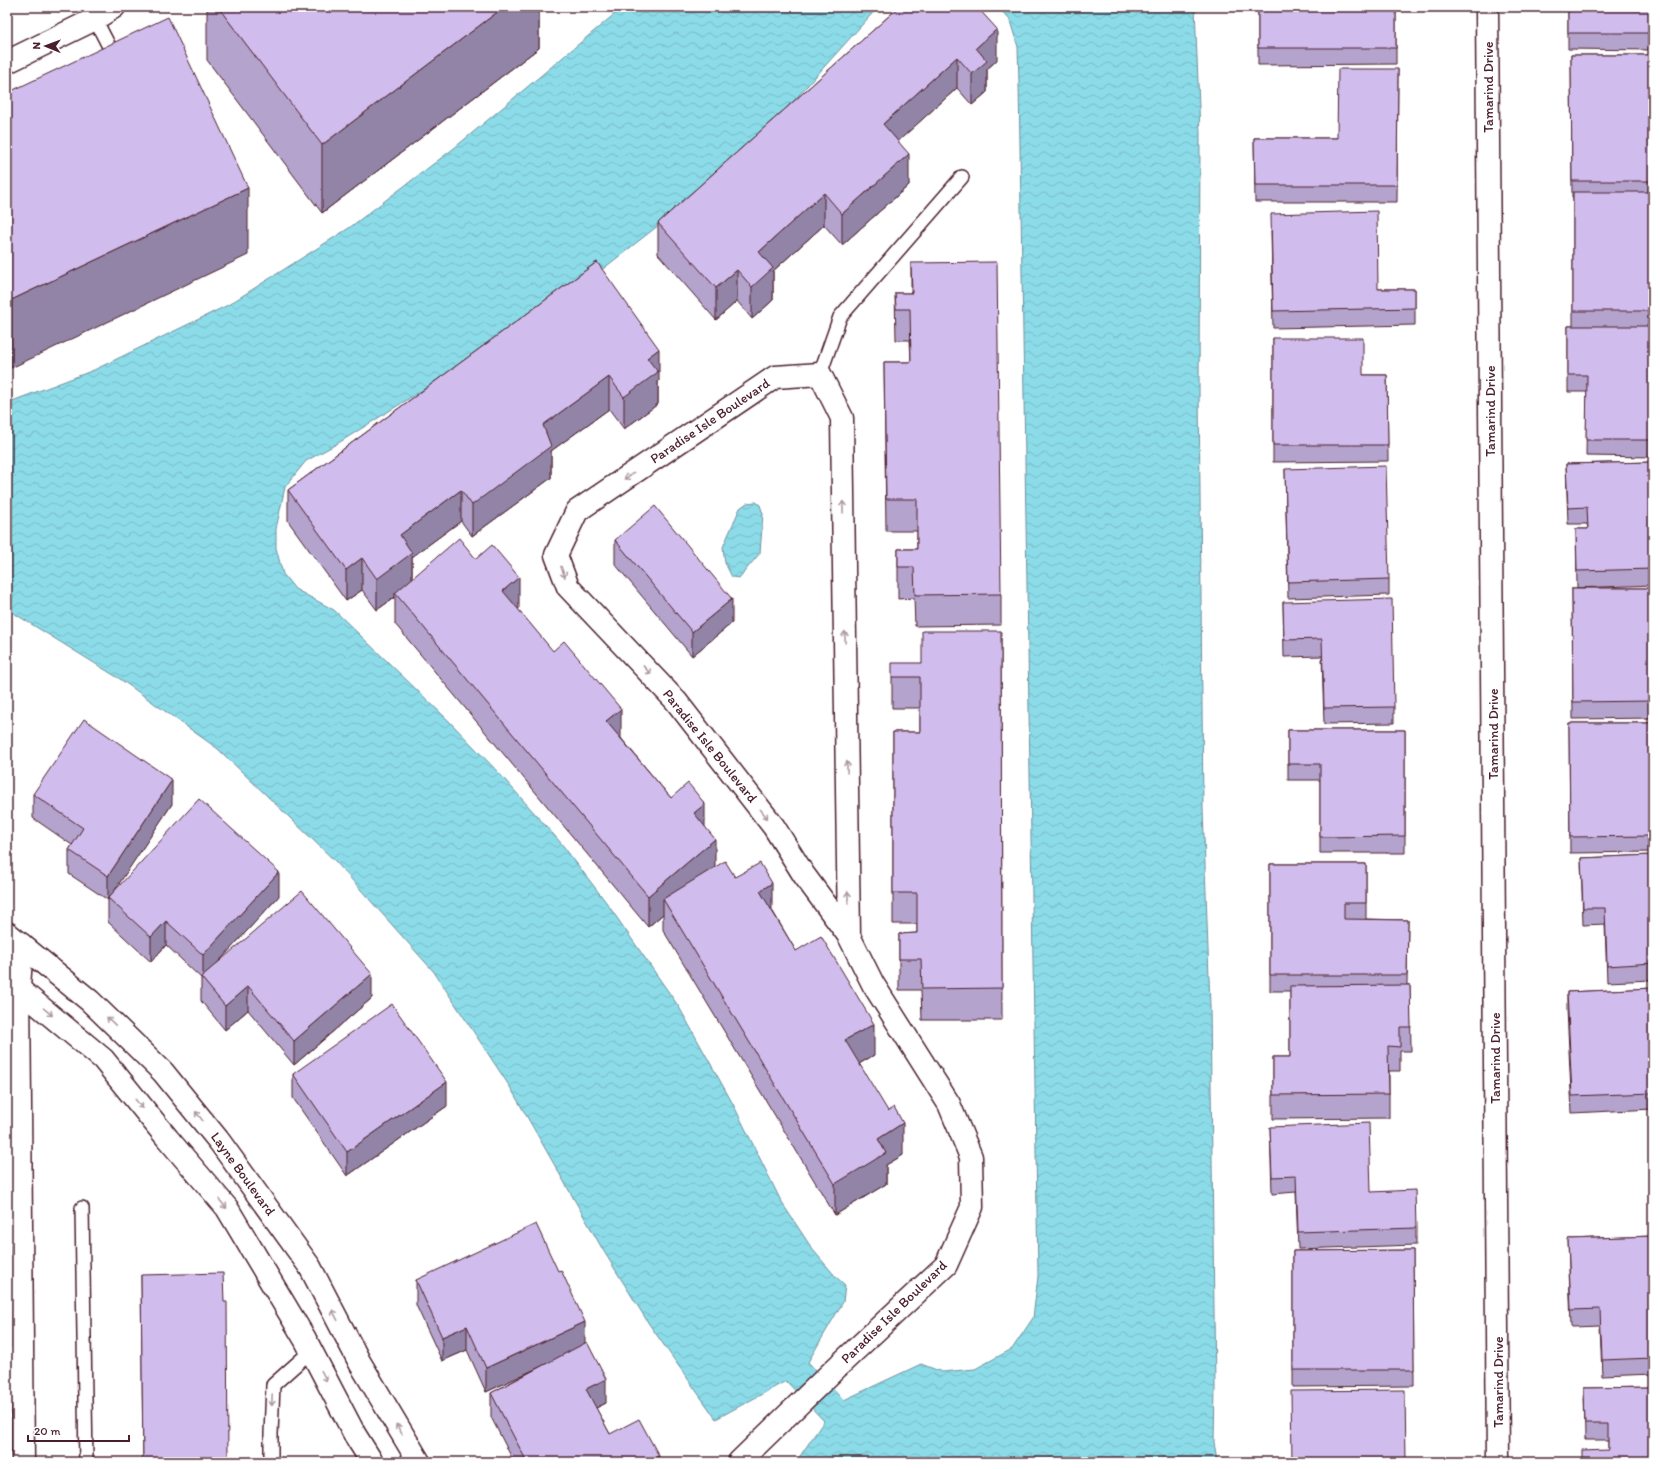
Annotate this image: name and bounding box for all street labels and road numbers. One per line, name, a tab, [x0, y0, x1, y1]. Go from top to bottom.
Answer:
street label: Tamarind Drive	[1480, 41, 1497, 133]
street label: Tamarind Drive	[1482, 365, 1499, 457]
street label: Paradise Isle Boulevard	[647, 374, 773, 467]
street label: Paradise Isle Boulevard	[659, 686, 761, 806]
street label: Tamarind Drive	[1485, 688, 1502, 780]
street label: Tamarind Drive	[1487, 1012, 1504, 1104]
street label: Layne Boulevard	[207, 1129, 279, 1219]
street label: Paradise Isle Boulevard	[837, 1257, 951, 1367]
street label: Tamarind Drive	[1490, 1336, 1507, 1428]

